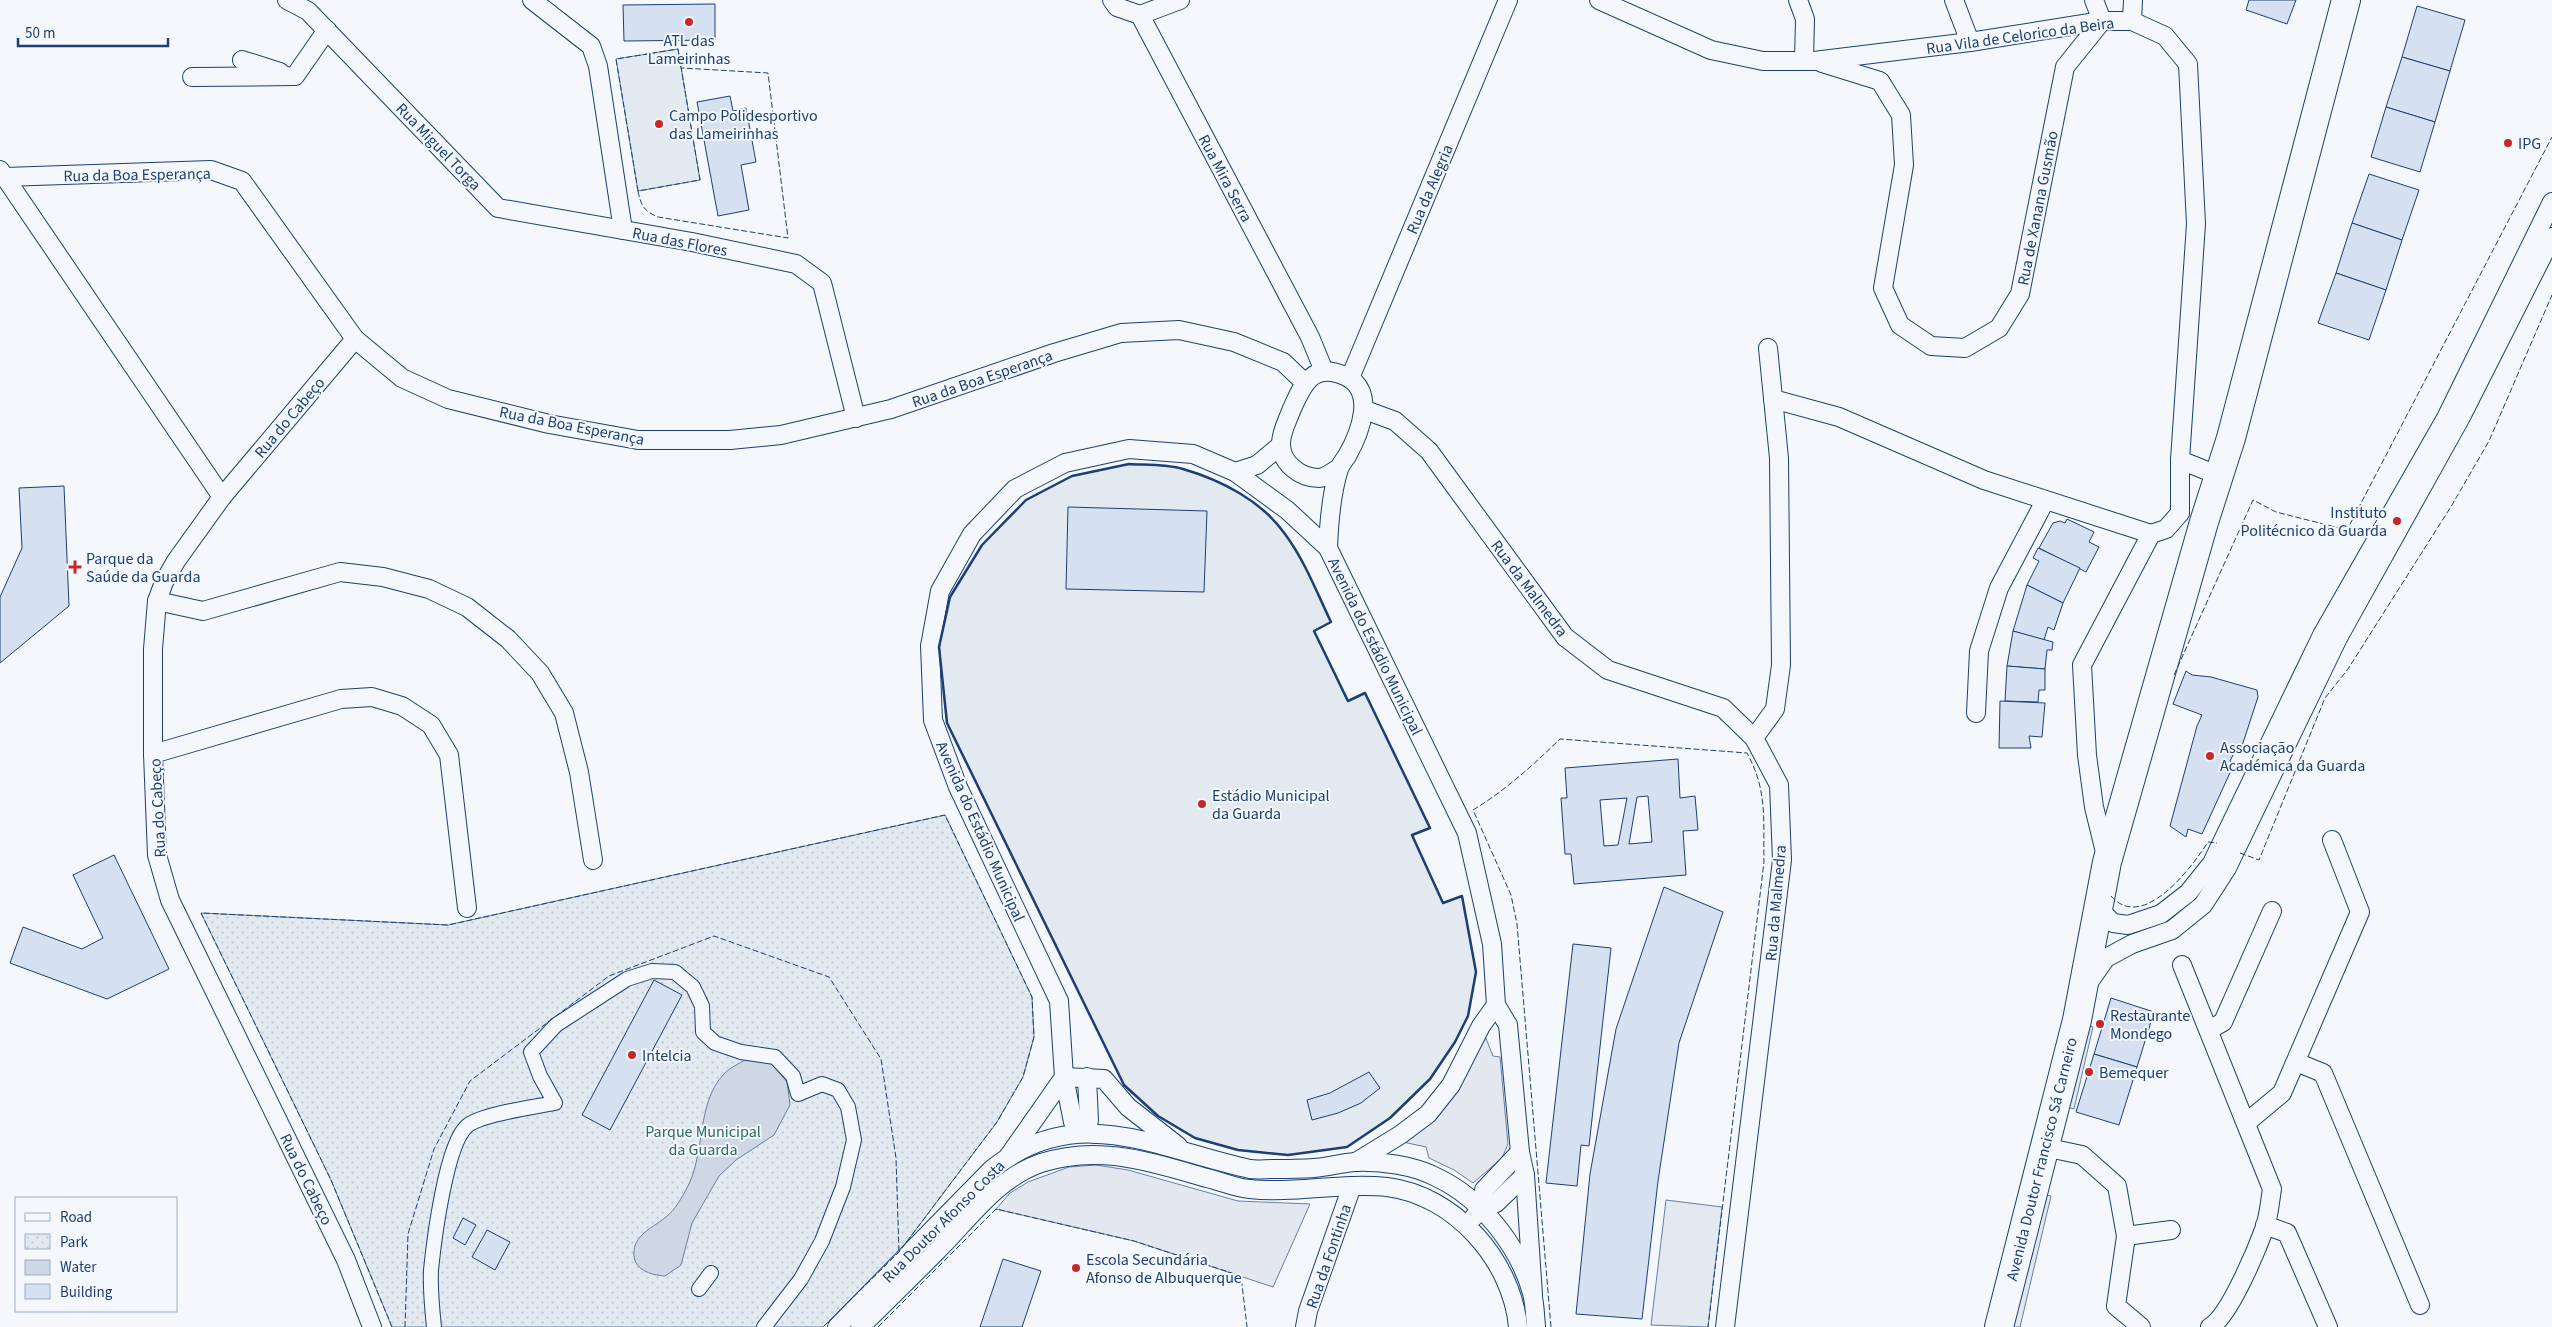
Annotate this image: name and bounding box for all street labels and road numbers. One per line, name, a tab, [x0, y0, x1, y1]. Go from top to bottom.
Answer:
street label: Rua Vila de Celorico da Beira	[1925, 12, 2115, 60]
street label: Rua Miguel Torga	[391, 98, 486, 195]
street label: Rua de Xanana Gusmão	[2012, 129, 2064, 288]
street label: Rua Mira Serra	[1193, 131, 1257, 226]
street label: Rua da Alegria	[1401, 141, 1459, 238]
street label: Rua da Boa Esperança	[63, 163, 211, 187]
street label: Rua das Flores	[630, 222, 730, 262]
street label: Rua da Boa Esperança	[909, 345, 1056, 413]
street label: Rua do Cabeço	[249, 372, 330, 463]
street label: Rua da Boa Esperança	[497, 401, 646, 451]
street label: Rua da Malmedra	[1485, 536, 1573, 642]
street label: Avenida do Estádio Municipal	[1322, 554, 1428, 739]
street label: Avenida do Estádio Municipal	[930, 738, 1030, 925]
street label: Rua do Cabeço	[144, 758, 172, 858]
street label: Rua da Malmedra	[1760, 844, 1792, 962]
street label: Avenida Doutor Francisco Sá Carneiro	[2001, 1035, 2083, 1283]
street label: Rua do Cabeço	[274, 1130, 338, 1229]
street label: Rua Doutor Afonso Costa	[878, 1156, 1010, 1288]
street label: Rua da Fontinha	[1301, 1201, 1357, 1312]

